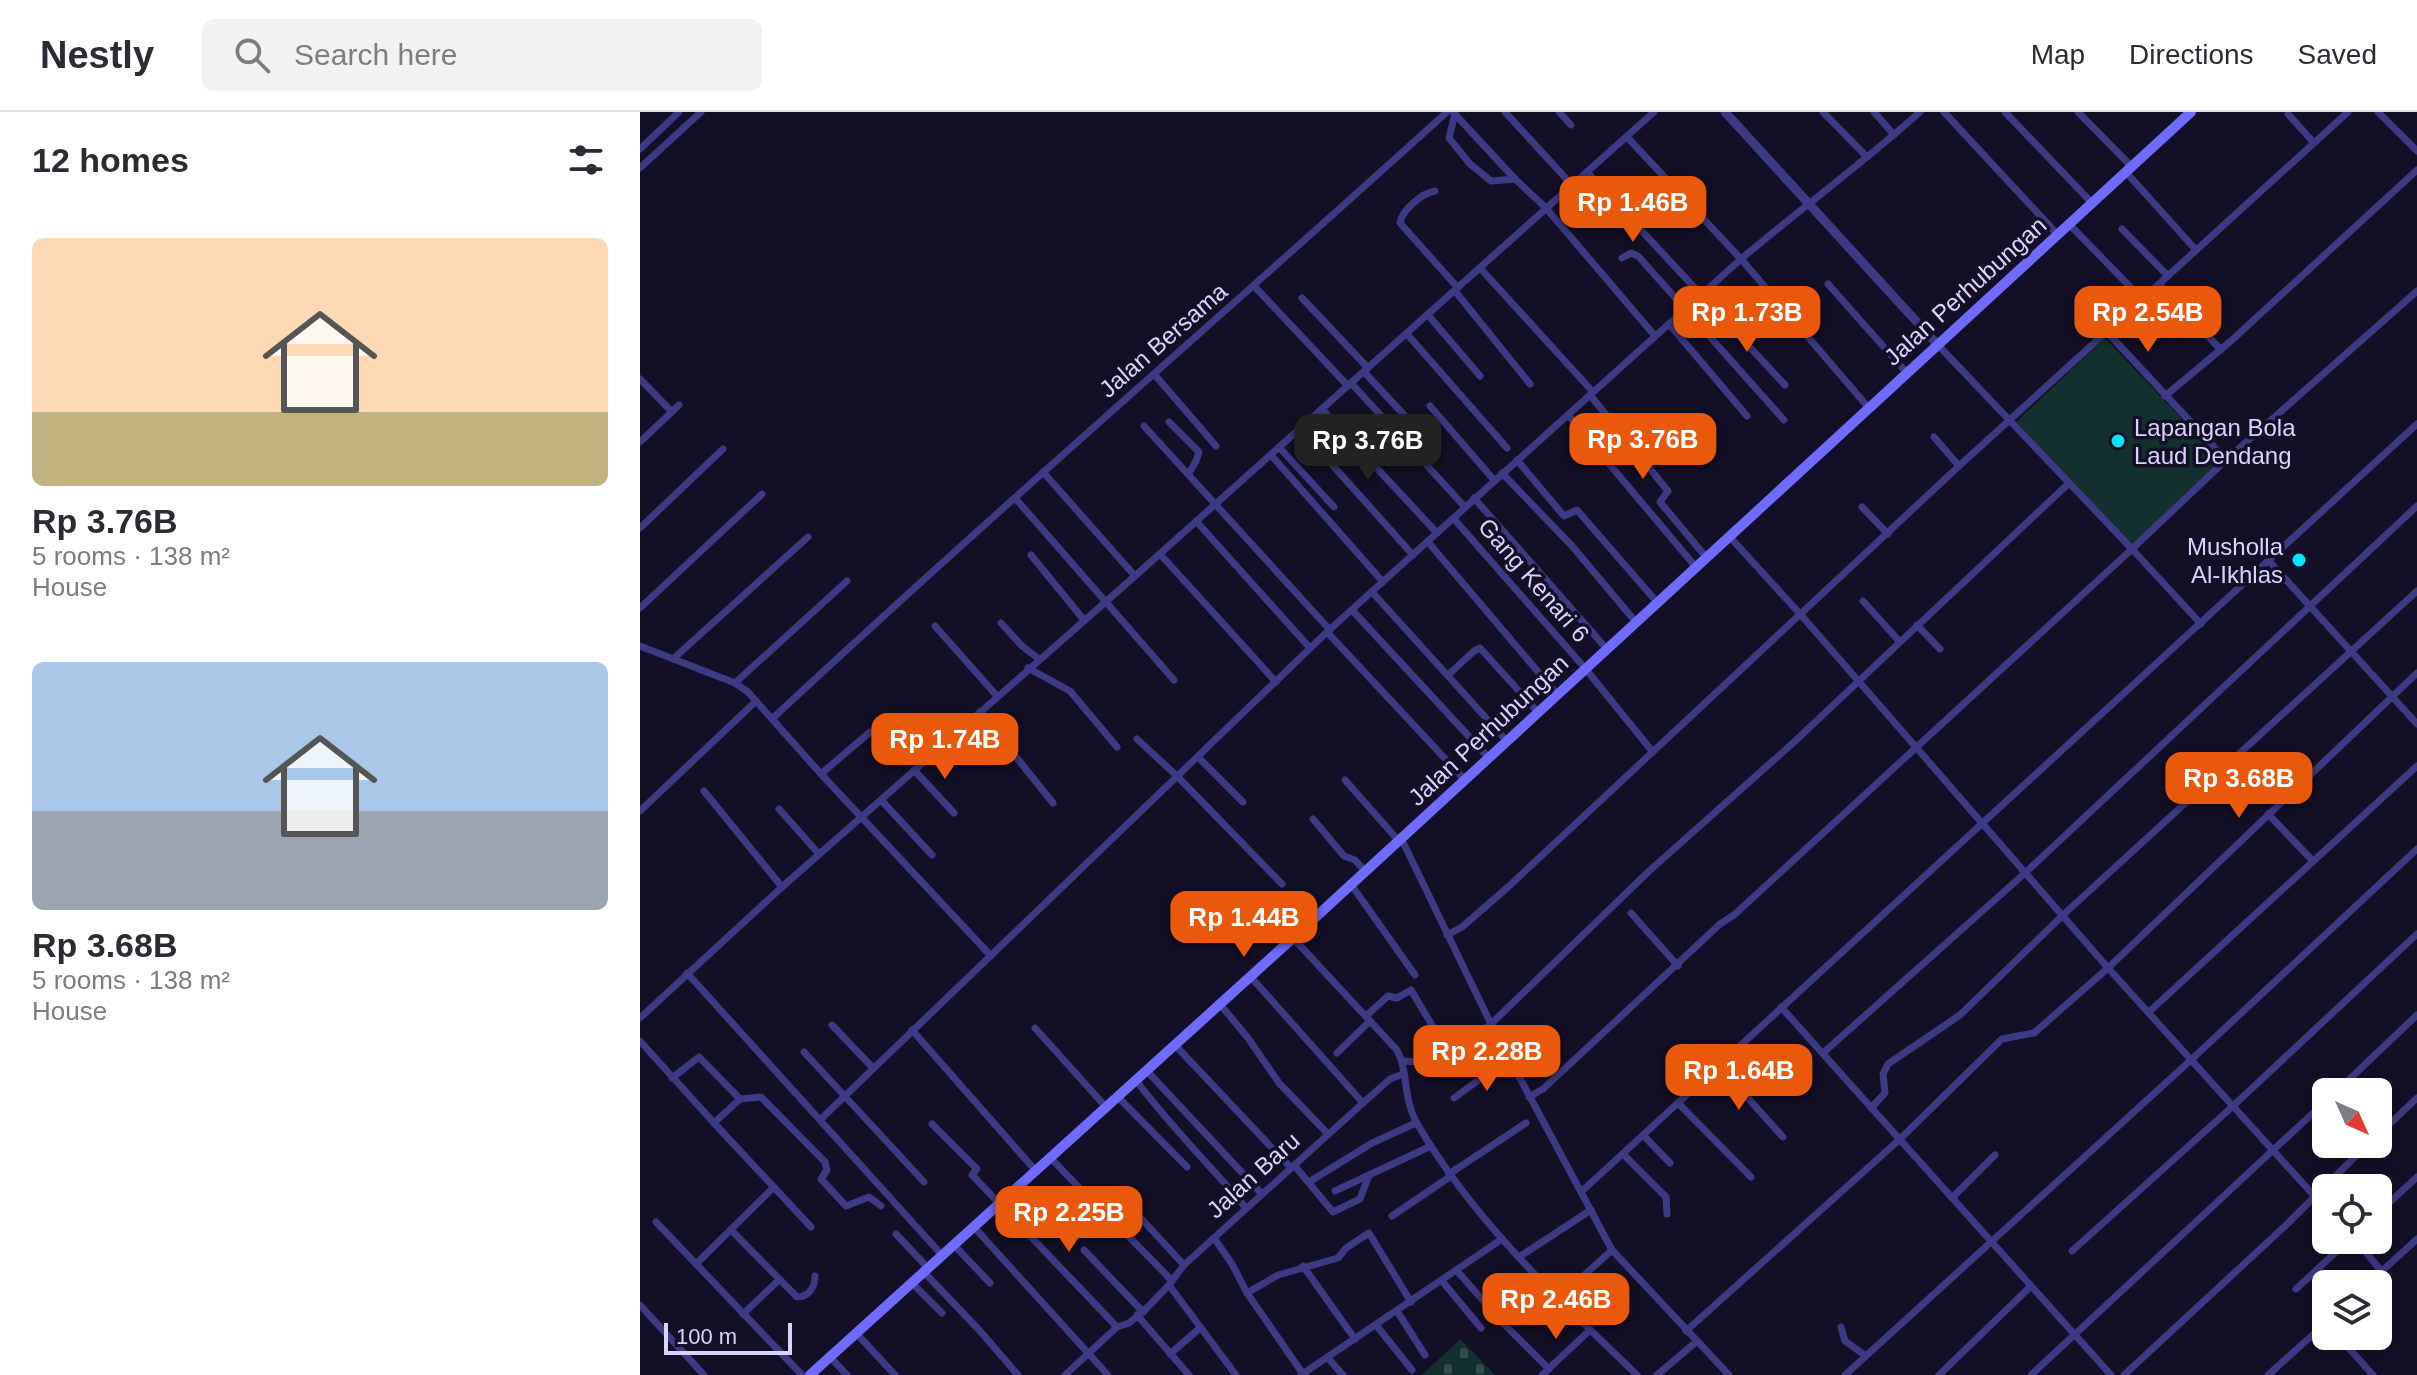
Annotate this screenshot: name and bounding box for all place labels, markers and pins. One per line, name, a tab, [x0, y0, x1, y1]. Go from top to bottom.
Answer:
pin: Rp 1.46B	[1550, 176, 1716, 244]
pin: Rp 1.73B	[1664, 286, 1830, 354]
pin: Rp 2.54B	[2065, 286, 2231, 354]
pin: Rp 3.76B	[1560, 413, 1726, 481]
pin: Rp 3.76B	[1285, 414, 1451, 482]
place label: Lapangan Bola Laud Dendang	[2134, 414, 2296, 469]
marker: Lapangan Bola Laud Dendang	[2109, 432, 2127, 450]
place label: Musholla Al-Ikhlas	[2187, 533, 2284, 588]
marker: Musholla Al-Ikhlas	[2290, 551, 2308, 569]
pin: Rp 1.74B	[862, 713, 1028, 781]
pin: Rp 3.68B	[2156, 752, 2322, 820]
pin: Rp 1.44B	[1161, 891, 1327, 959]
pin: Rp 2.28B	[1404, 1025, 1570, 1093]
pin: Rp 1.64B	[1656, 1044, 1822, 1112]
pin: Rp 2.25B	[986, 1186, 1152, 1254]
pin: Rp 2.46B	[1473, 1273, 1639, 1341]

